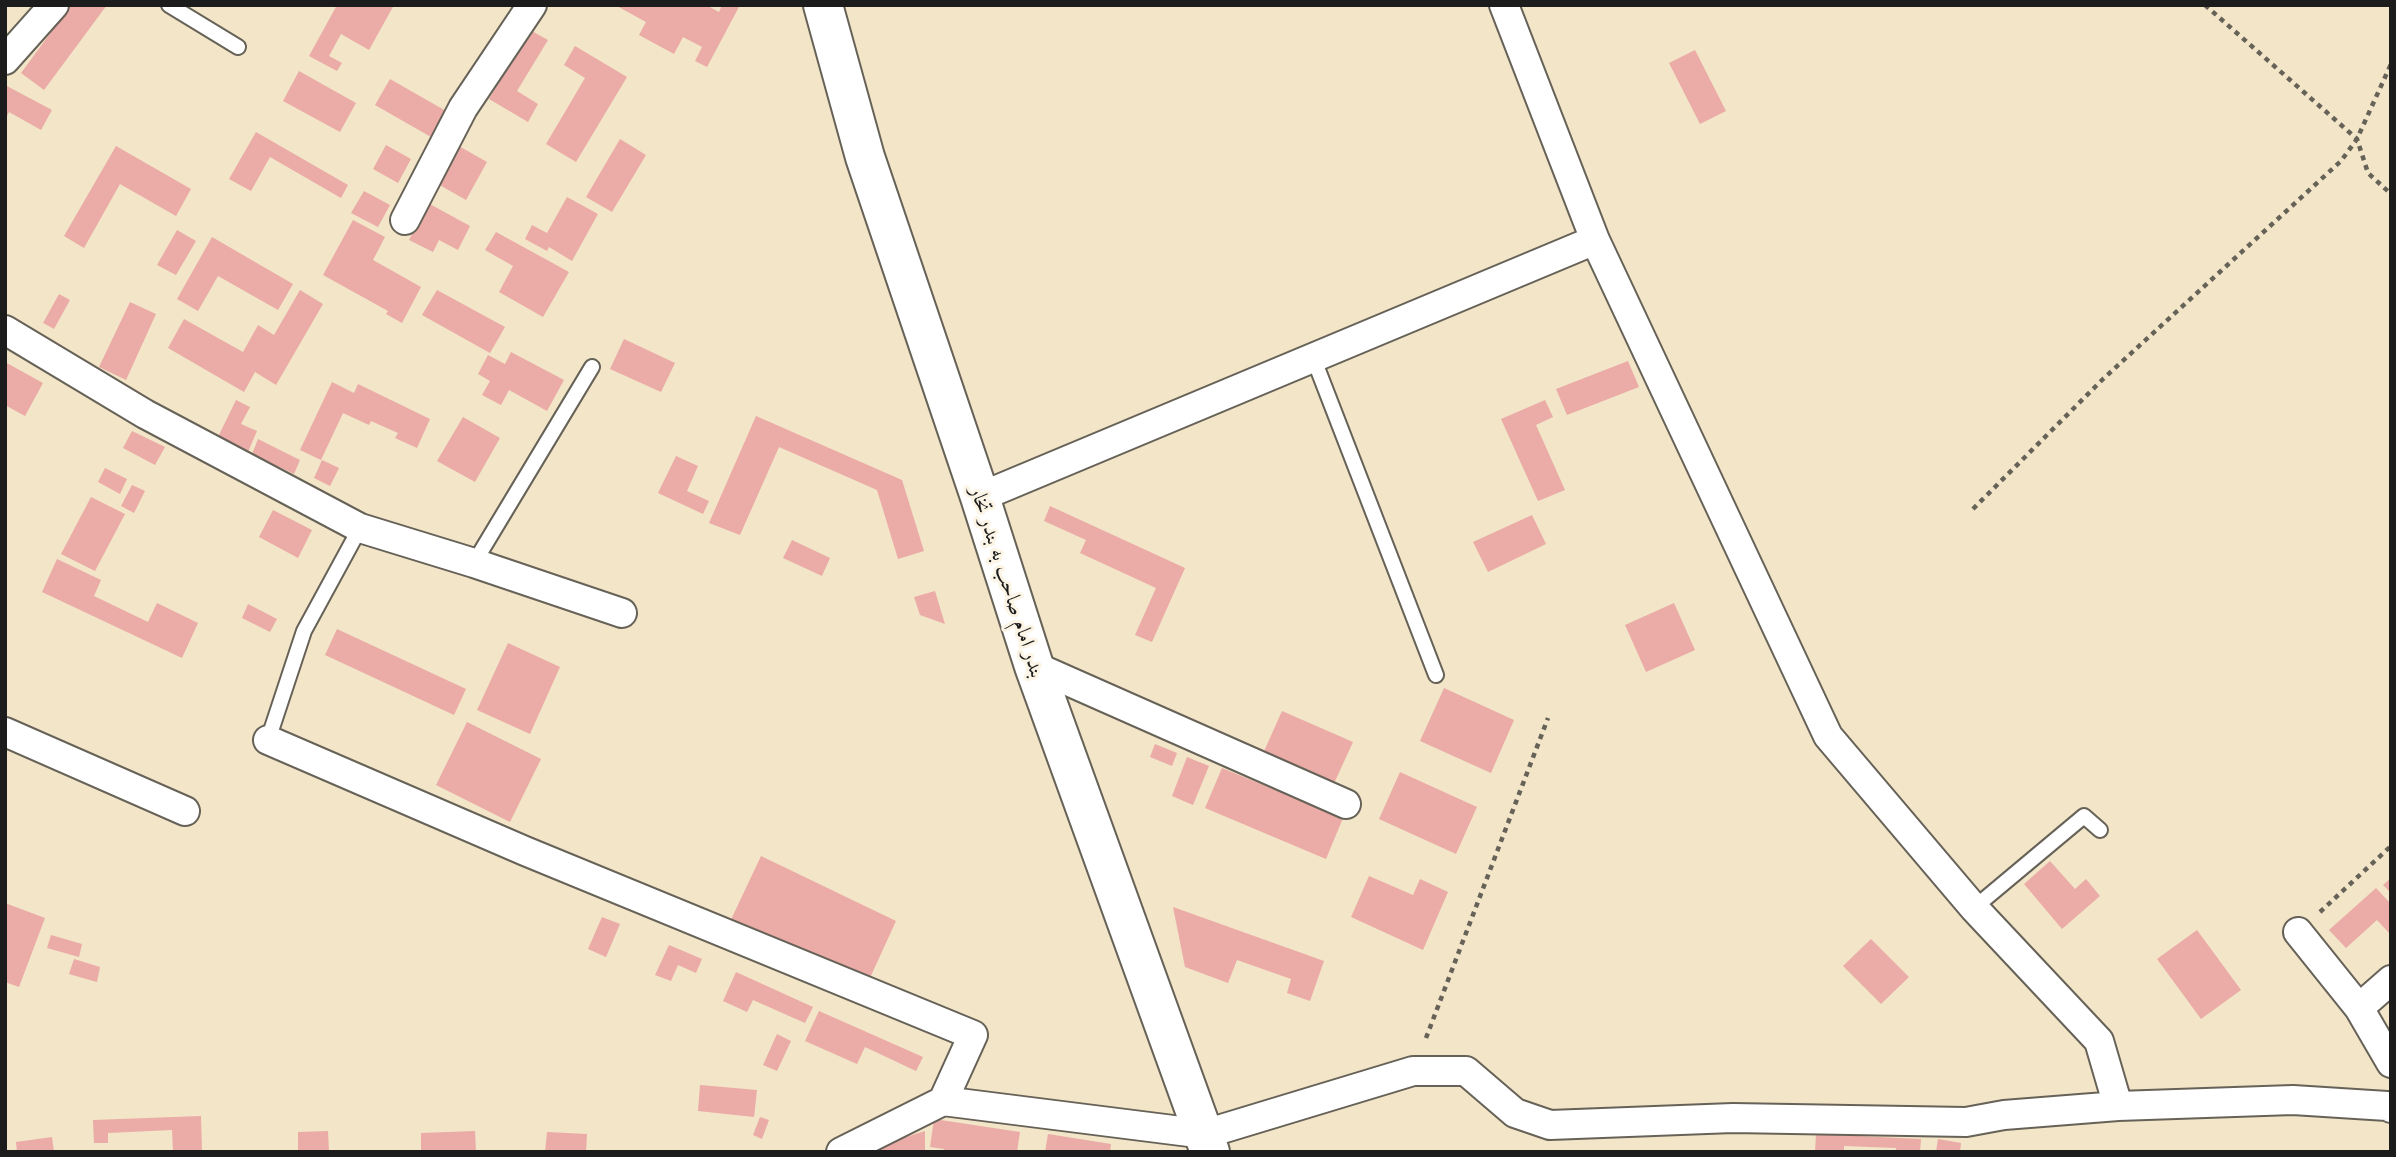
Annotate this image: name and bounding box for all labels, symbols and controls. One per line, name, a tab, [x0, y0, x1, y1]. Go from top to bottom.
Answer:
street label: بندر امام صاحب به بندر تخار	[964, 483, 1050, 681]

